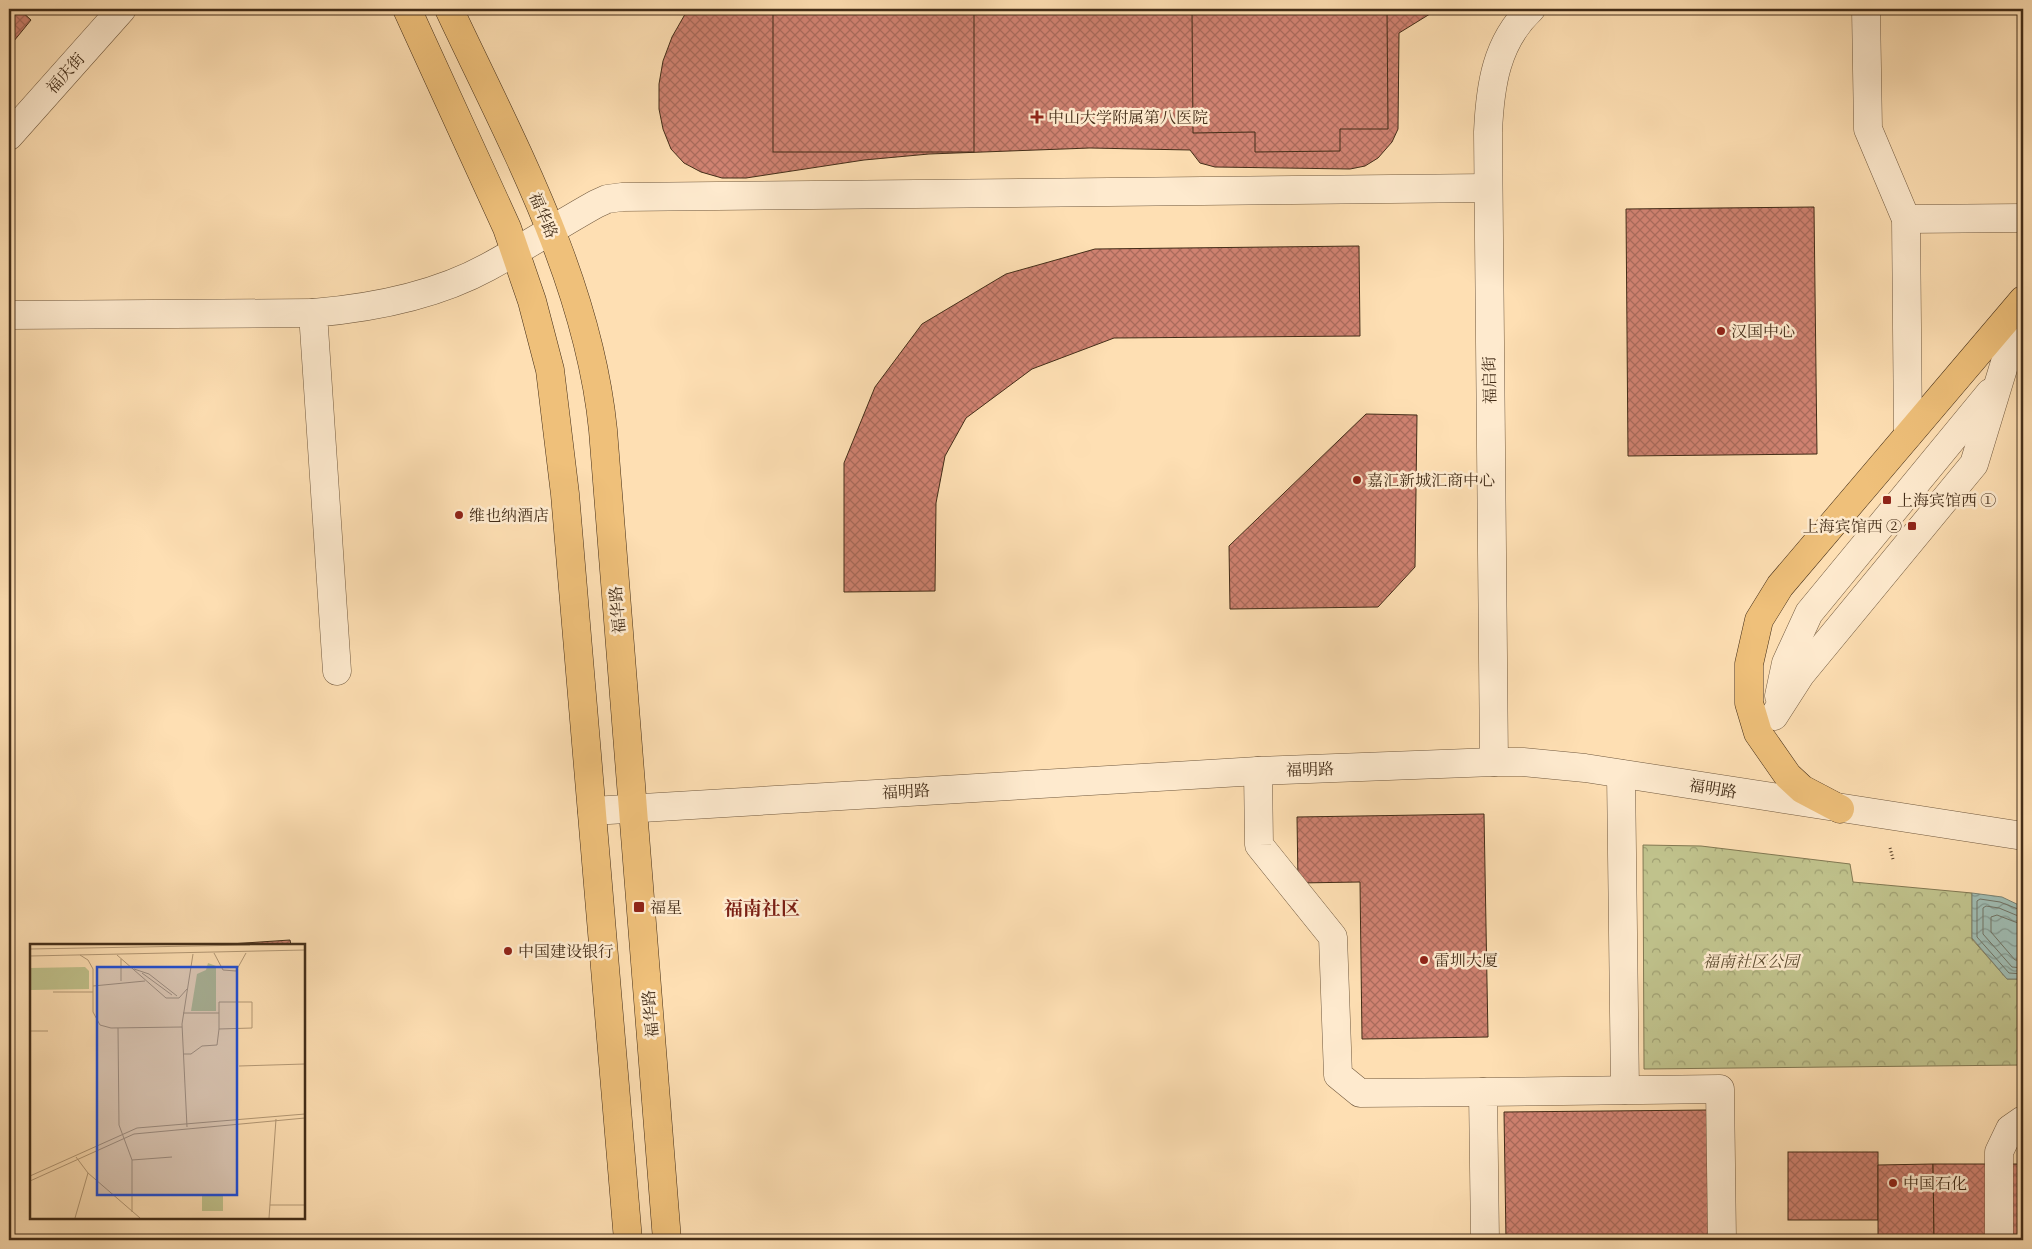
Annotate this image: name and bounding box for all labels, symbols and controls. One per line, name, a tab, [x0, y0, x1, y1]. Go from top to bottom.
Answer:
street label: 福庆街	[42, 49, 89, 98]
place label: 中山大学附属第八医院	[1048, 108, 1208, 128]
marker: 中山大学附属第八医院	[1030, 110, 1044, 124]
street label: 福华路	[524, 189, 562, 241]
place label: 汉国中心	[1731, 322, 1795, 342]
marker: 汉国中心	[1715, 325, 1727, 337]
street label: 福启街	[1480, 356, 1500, 404]
place label: 嘉汇新城汇商中心	[1367, 471, 1495, 491]
marker: 嘉汇新城汇商中心	[1351, 474, 1363, 486]
place label: 上海宾馆西 ①	[1897, 491, 1996, 511]
marker: 上海宾馆西 ①	[1881, 494, 1893, 506]
place label: 维也纳酒店	[469, 506, 549, 526]
marker: 维也纳酒店	[453, 509, 465, 521]
place label: 上海宾馆西 ②	[1803, 517, 1902, 537]
marker: 上海宾馆西 ②	[1906, 520, 1918, 532]
street label: 福华路	[606, 585, 630, 635]
street label: 福明路	[1286, 759, 1334, 781]
street label: 福明路	[1688, 775, 1738, 803]
street label: 福明路	[882, 781, 931, 803]
district label: 福南社区	[724, 897, 800, 921]
place label: 福星	[650, 898, 682, 918]
marker: 福星	[632, 900, 646, 914]
place label: 中国建设银行	[518, 942, 614, 962]
inset map	[30, 944, 305, 1219]
marker: 中国建设银行	[502, 945, 514, 957]
place label: 雷圳大厦	[1434, 951, 1498, 971]
park label: 福南社区公园	[1703, 952, 1802, 972]
marker: 雷圳大厦	[1418, 954, 1430, 966]
street label: 福华路	[639, 989, 663, 1039]
place label: 中国石化	[1903, 1174, 1967, 1194]
marker: 中国石化	[1887, 1177, 1899, 1189]

